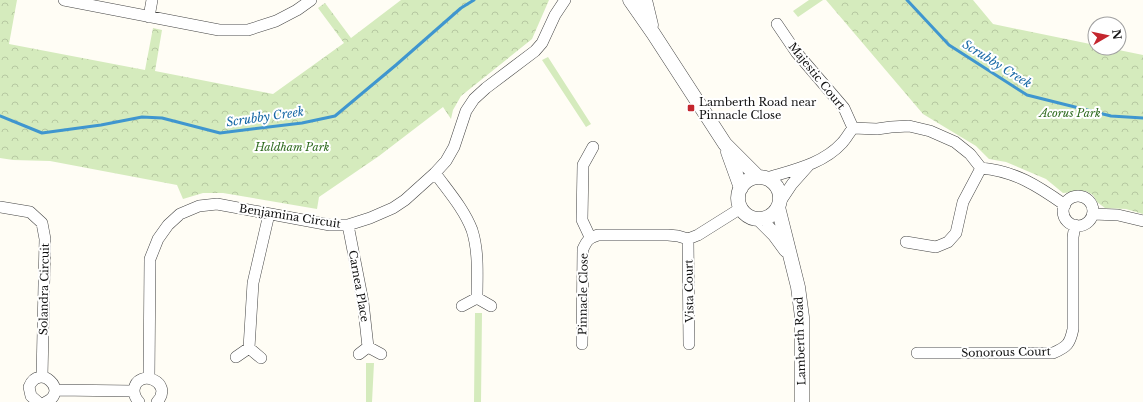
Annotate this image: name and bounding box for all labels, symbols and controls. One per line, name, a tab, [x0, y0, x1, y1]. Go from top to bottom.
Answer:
north arrow	[1087, 16, 1127, 56]
text: N	[1109, 28, 1125, 41]
water label: Scrubby Creek	[960, 36, 1035, 91]
street label: Majestic Court	[786, 40, 849, 113]
place label: Lamberth Road near Pinnacle Close	[699, 95, 817, 122]
marker: Lamberth Road near Pinnacle Close	[686, 103, 696, 113]
water label: Scrubby Creek	[225, 104, 305, 129]
park label: Acorus Park	[1037, 106, 1101, 120]
park label: Haldham Park	[254, 140, 330, 154]
street label: Benjamina Circuit	[238, 201, 343, 231]
street label: Solandra Circuit	[36, 242, 52, 335]
street label: Carnea Place	[346, 249, 372, 323]
street label: Pinnacle Close	[575, 253, 591, 335]
street label: Vista Court	[681, 258, 697, 324]
street label: Lamberth Road	[791, 296, 809, 386]
street label: Sonorous Court	[961, 344, 1052, 360]

